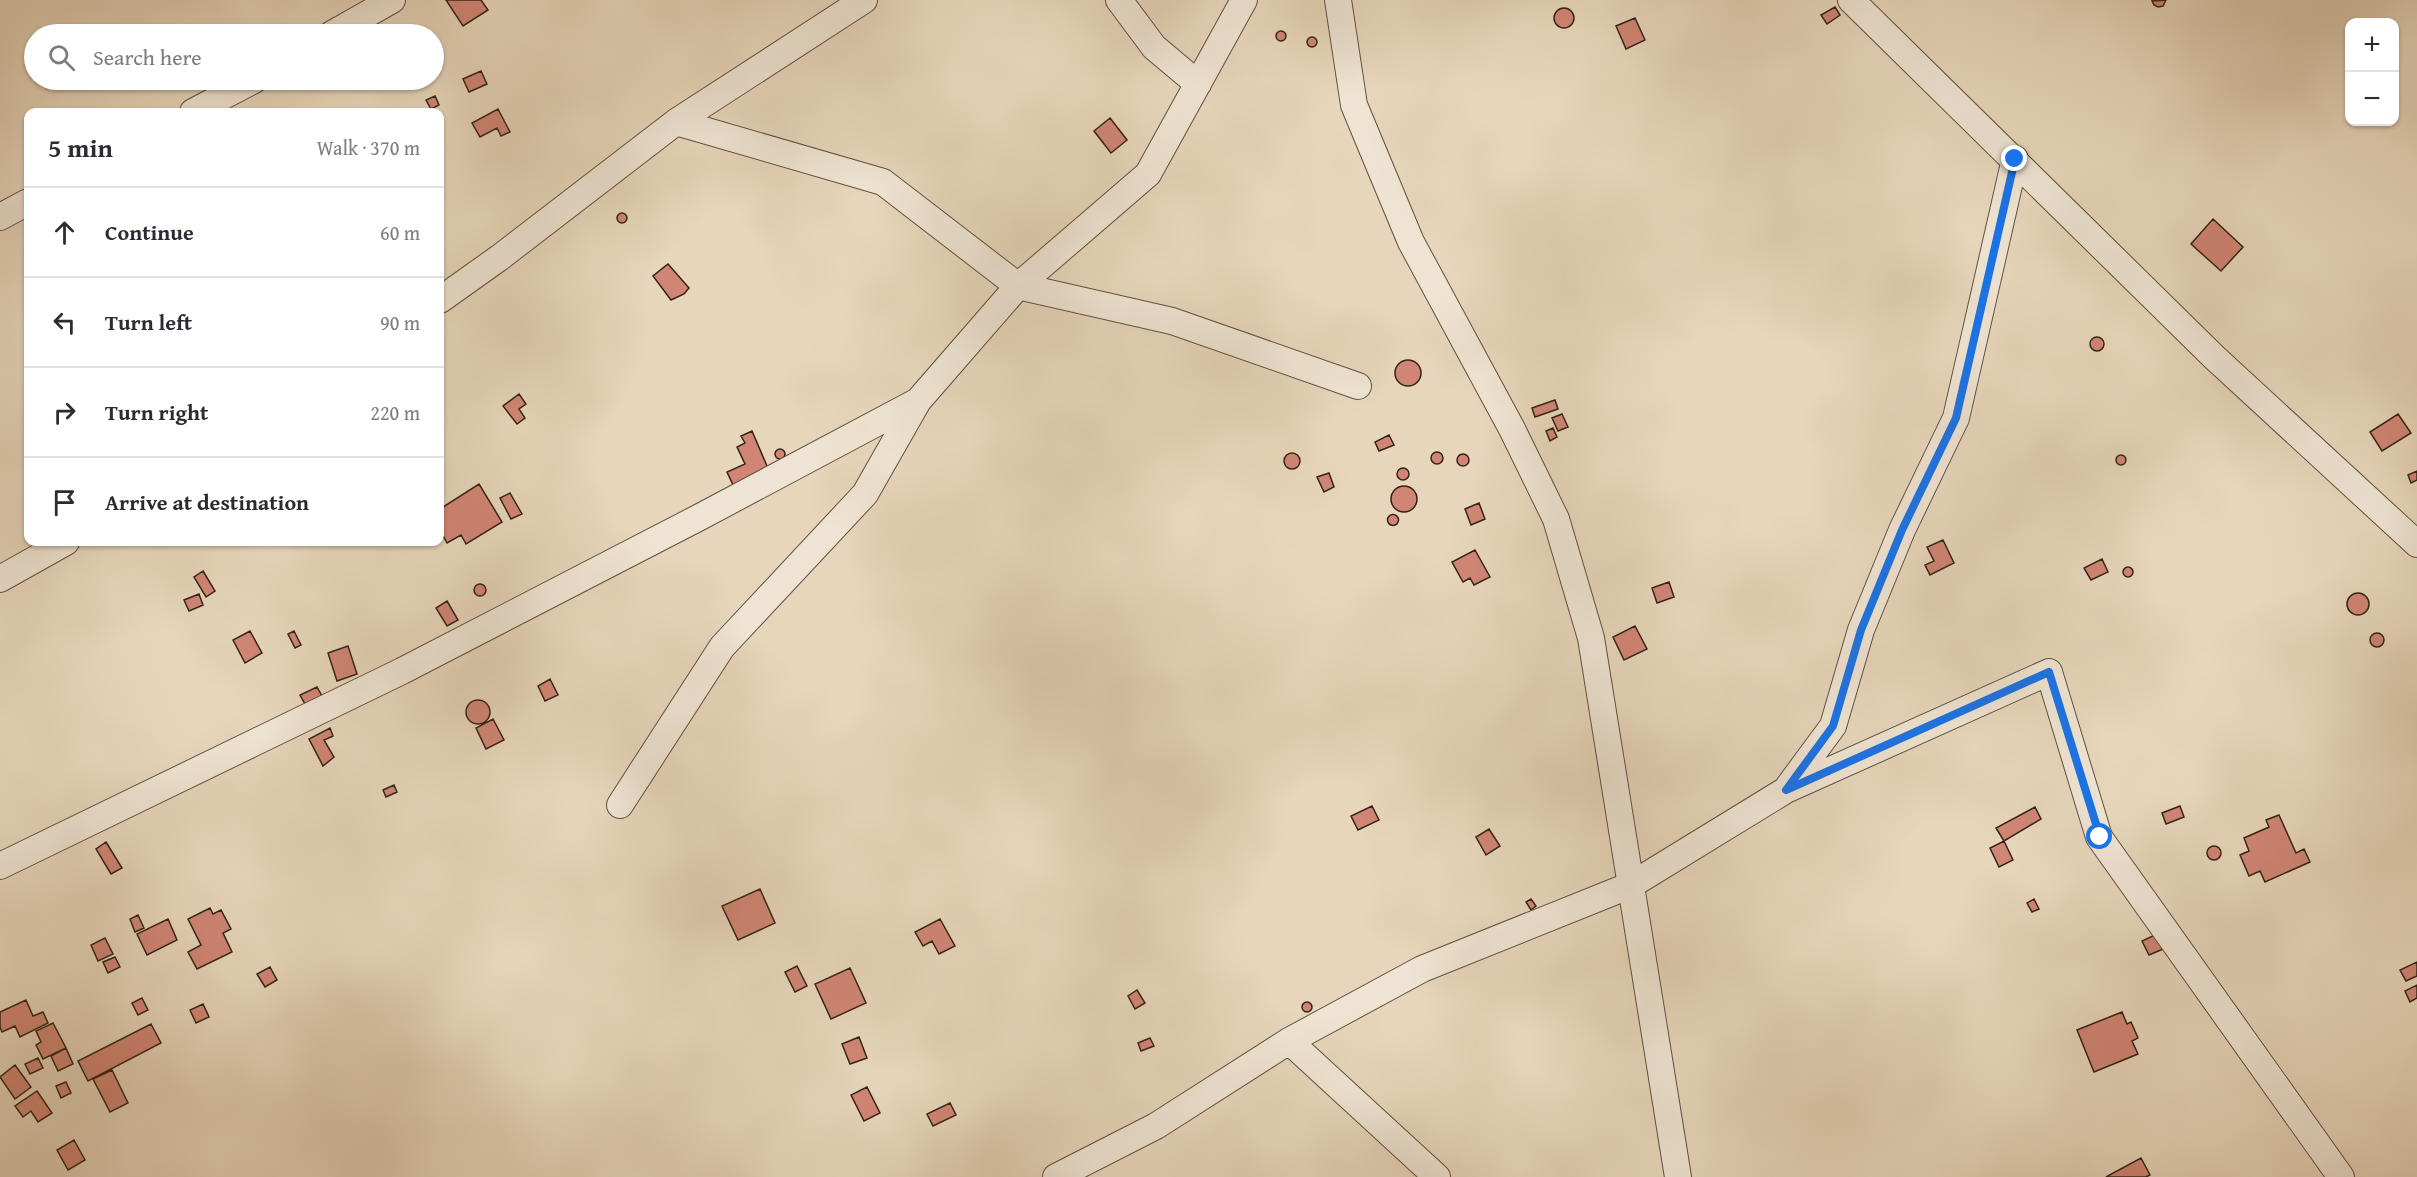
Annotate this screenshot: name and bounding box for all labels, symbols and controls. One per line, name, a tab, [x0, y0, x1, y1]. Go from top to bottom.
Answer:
map controls	[2345, 18, 2399, 126]
button: +	[2345, 18, 2399, 72]
search box	[24, 24, 444, 90]
icon: search	[45, 41, 78, 74]
text: Search here	[93, 41, 202, 73]
button: −	[2345, 72, 2399, 126]
text: 5 min	[48, 128, 113, 167]
text: Walk · 370 m	[317, 133, 420, 162]
route end	[2001, 145, 2027, 171]
icon: ahead	[48, 216, 81, 249]
text: Continue	[105, 216, 194, 248]
text: 60 m	[380, 218, 420, 247]
icon: left	[48, 306, 81, 339]
text: Turn left	[105, 306, 192, 338]
text: 90 m	[380, 308, 420, 337]
icon: right	[48, 396, 81, 429]
text: Turn right	[105, 396, 208, 428]
text: 220 m	[370, 398, 420, 427]
icon: arrive	[48, 486, 81, 519]
text: Arrive at destination	[105, 486, 309, 518]
route start	[2086, 823, 2112, 849]

